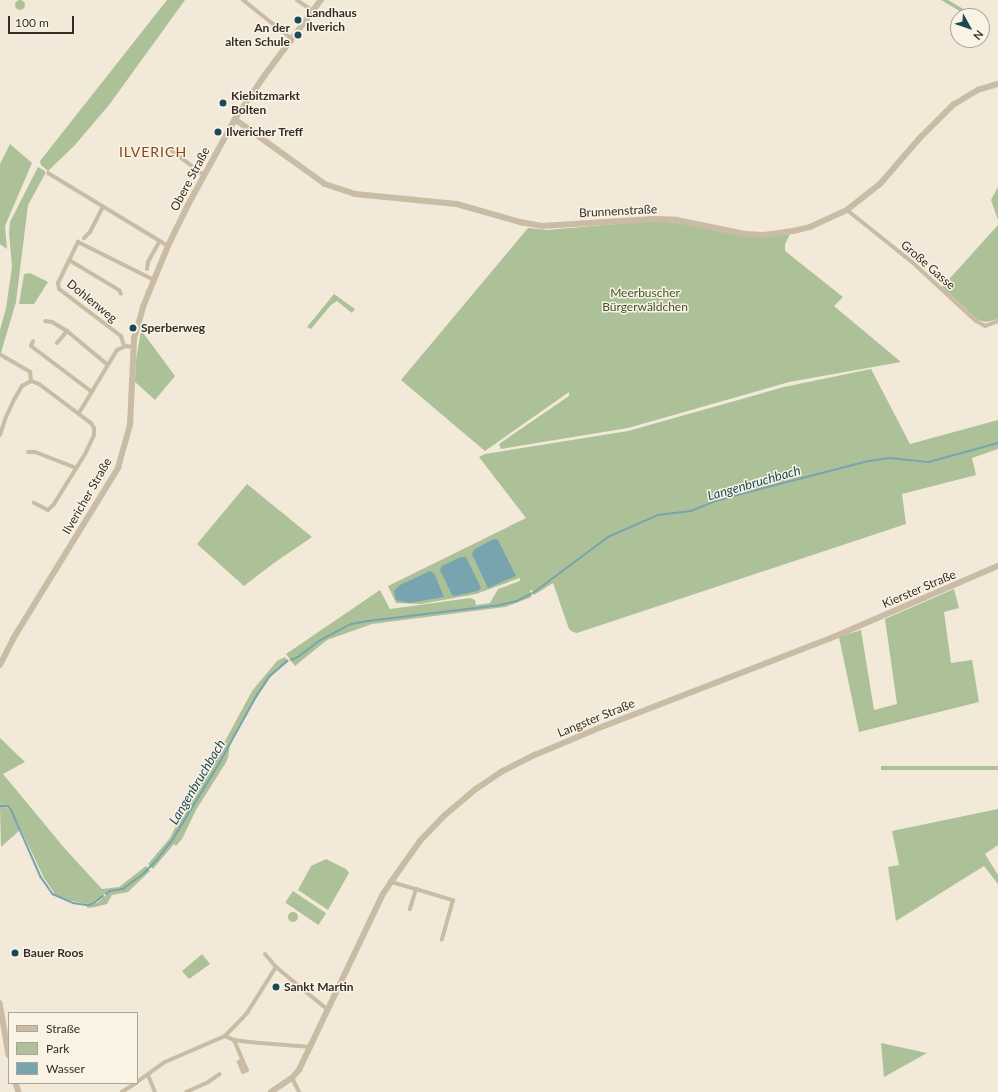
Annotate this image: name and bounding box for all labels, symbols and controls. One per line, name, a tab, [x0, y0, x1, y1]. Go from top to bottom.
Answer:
place label: Landhaus Ilverich	[306, 6, 357, 34]
scale bar	[10, 8, 76, 34]
north arrow	[950, 8, 990, 48]
text: 100 m	[15, 15, 49, 30]
marker: Landhaus Ilverich	[293, 15, 303, 25]
place label: An der alten Schule	[225, 21, 290, 49]
text: N	[971, 28, 987, 43]
marker: An der alten Schule	[293, 30, 303, 40]
place label: Kiebitzmarkt Bolten	[231, 89, 300, 117]
marker: Kiebitzmarkt Bolten	[218, 98, 228, 108]
place label: Ilvericher Treff	[226, 125, 304, 139]
marker: Ilvericher Treff	[213, 127, 223, 137]
district label: ILVERICH	[119, 144, 187, 160]
street label: Obere Straße	[167, 145, 213, 213]
street label: Brunnenstraße	[579, 202, 657, 220]
street label: Große Gasse	[898, 237, 958, 293]
street label: Dohlenweg	[64, 276, 120, 326]
park label: Meerbuscher Bürgerwäldchen	[602, 286, 688, 314]
place label: Sperberweg	[141, 321, 205, 335]
marker: Sperberweg	[128, 323, 138, 333]
street label: Ilvericher Straße	[59, 455, 115, 537]
water label: Langenbruchbach	[706, 462, 802, 504]
street label: Kierster Straße	[880, 567, 958, 611]
street label: Langster Straße	[555, 696, 637, 740]
water label: Langenbruchbach	[166, 737, 228, 827]
place label: Bauer Roos	[23, 946, 84, 960]
marker: Bauer Roos	[10, 948, 20, 958]
place label: Sankt Martin	[284, 980, 353, 994]
marker: Sankt Martin	[271, 982, 281, 992]
legend	[8, 1012, 138, 1084]
text: Straße	[46, 1021, 80, 1036]
text: Park	[46, 1041, 69, 1056]
text: Wasser	[46, 1061, 85, 1076]

